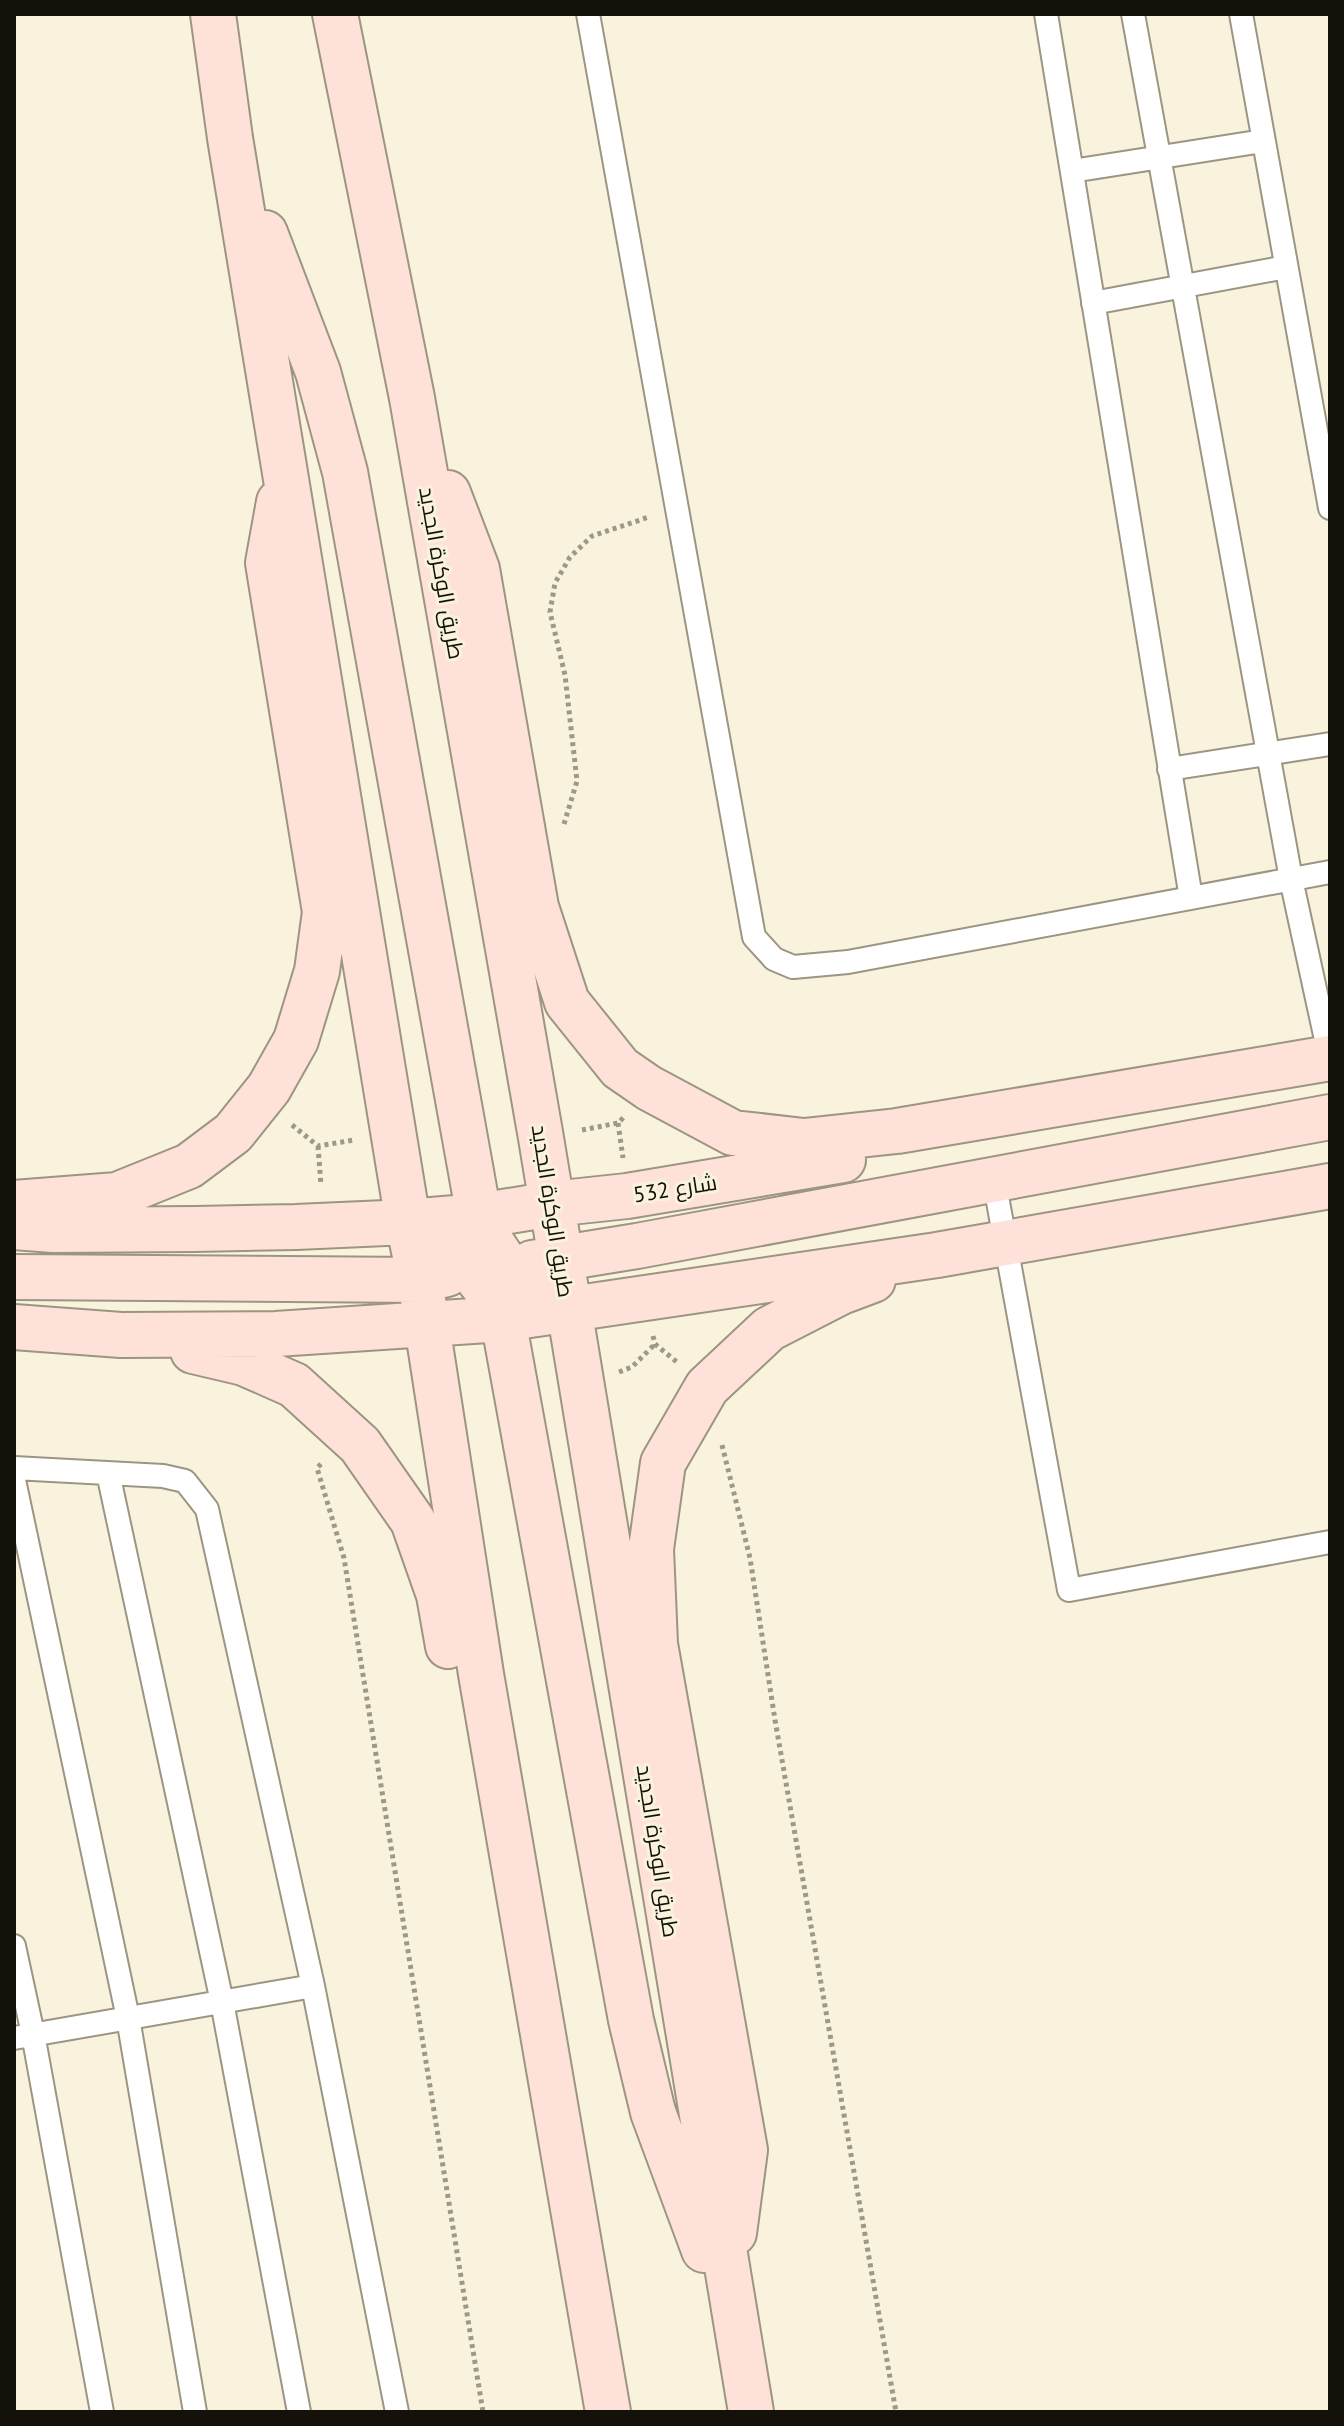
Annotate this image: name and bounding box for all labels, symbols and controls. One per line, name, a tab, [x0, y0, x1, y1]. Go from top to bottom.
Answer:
street label: طريق الوكرة الجديد	[413, 485, 471, 661]
street label: طريق الوكرة الجديد	[526, 1123, 580, 1299]
street label: شارع 532	[631, 1168, 719, 1209]
street label: طريق الوكرة الجديد	[631, 1763, 685, 1939]

